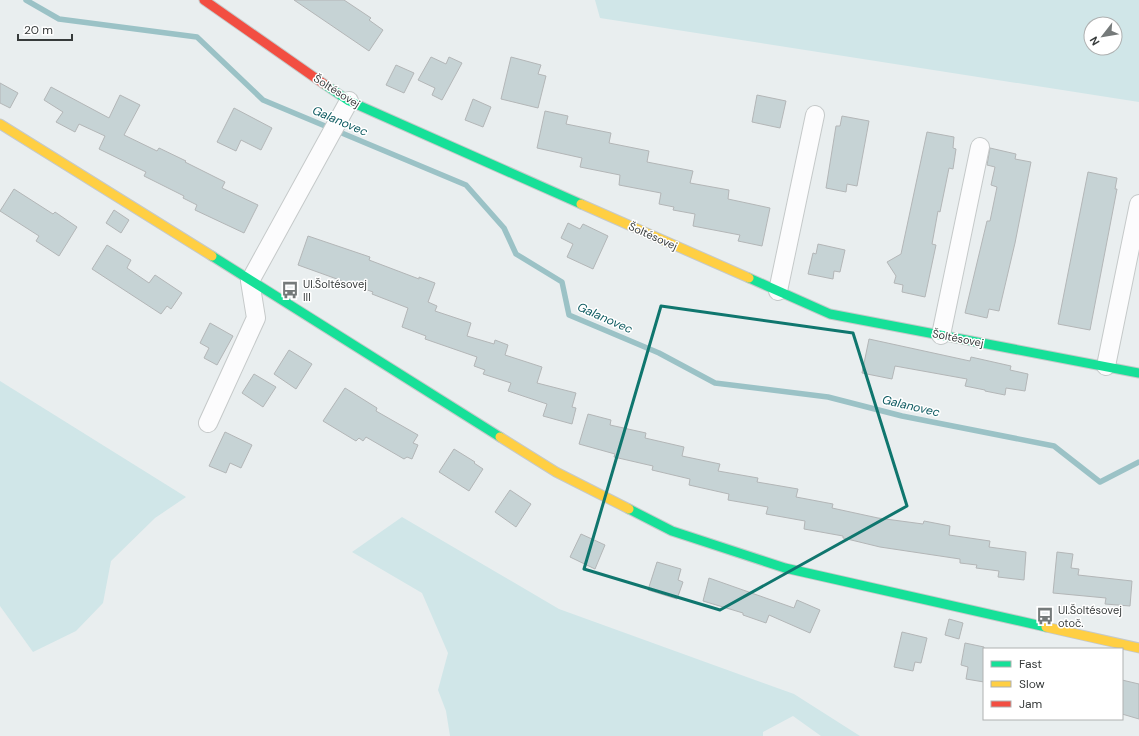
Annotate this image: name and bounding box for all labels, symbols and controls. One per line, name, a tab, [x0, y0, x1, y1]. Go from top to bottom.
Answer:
scale bar	[18, 16, 72, 42]
north arrow	[1083, 16, 1123, 56]
text: 20 m	[24, 22, 53, 38]
text: N	[1086, 34, 1102, 48]
street label: Šoltésovej	[311, 71, 363, 111]
water label: Galanovec	[310, 102, 370, 140]
street label: Šoltésovej	[626, 219, 680, 253]
place label: Ul.Šoltésovej III	[303, 277, 367, 304]
bus stop icon: Ul.Šoltésovej III	[280, 280, 300, 300]
water label: Galanovec	[575, 299, 635, 337]
street label: Šoltésovej	[931, 326, 985, 350]
water label: Galanovec	[881, 392, 942, 420]
place label: Ul.Šoltésovej otoč.	[1058, 603, 1122, 630]
bus stop icon: Ul.Šoltésovej otoč.	[1035, 606, 1055, 626]
legend	[983, 648, 1123, 720]
text: Fast	[1019, 656, 1042, 672]
text: Slow	[1019, 676, 1045, 692]
text: Jam	[1019, 696, 1042, 712]

